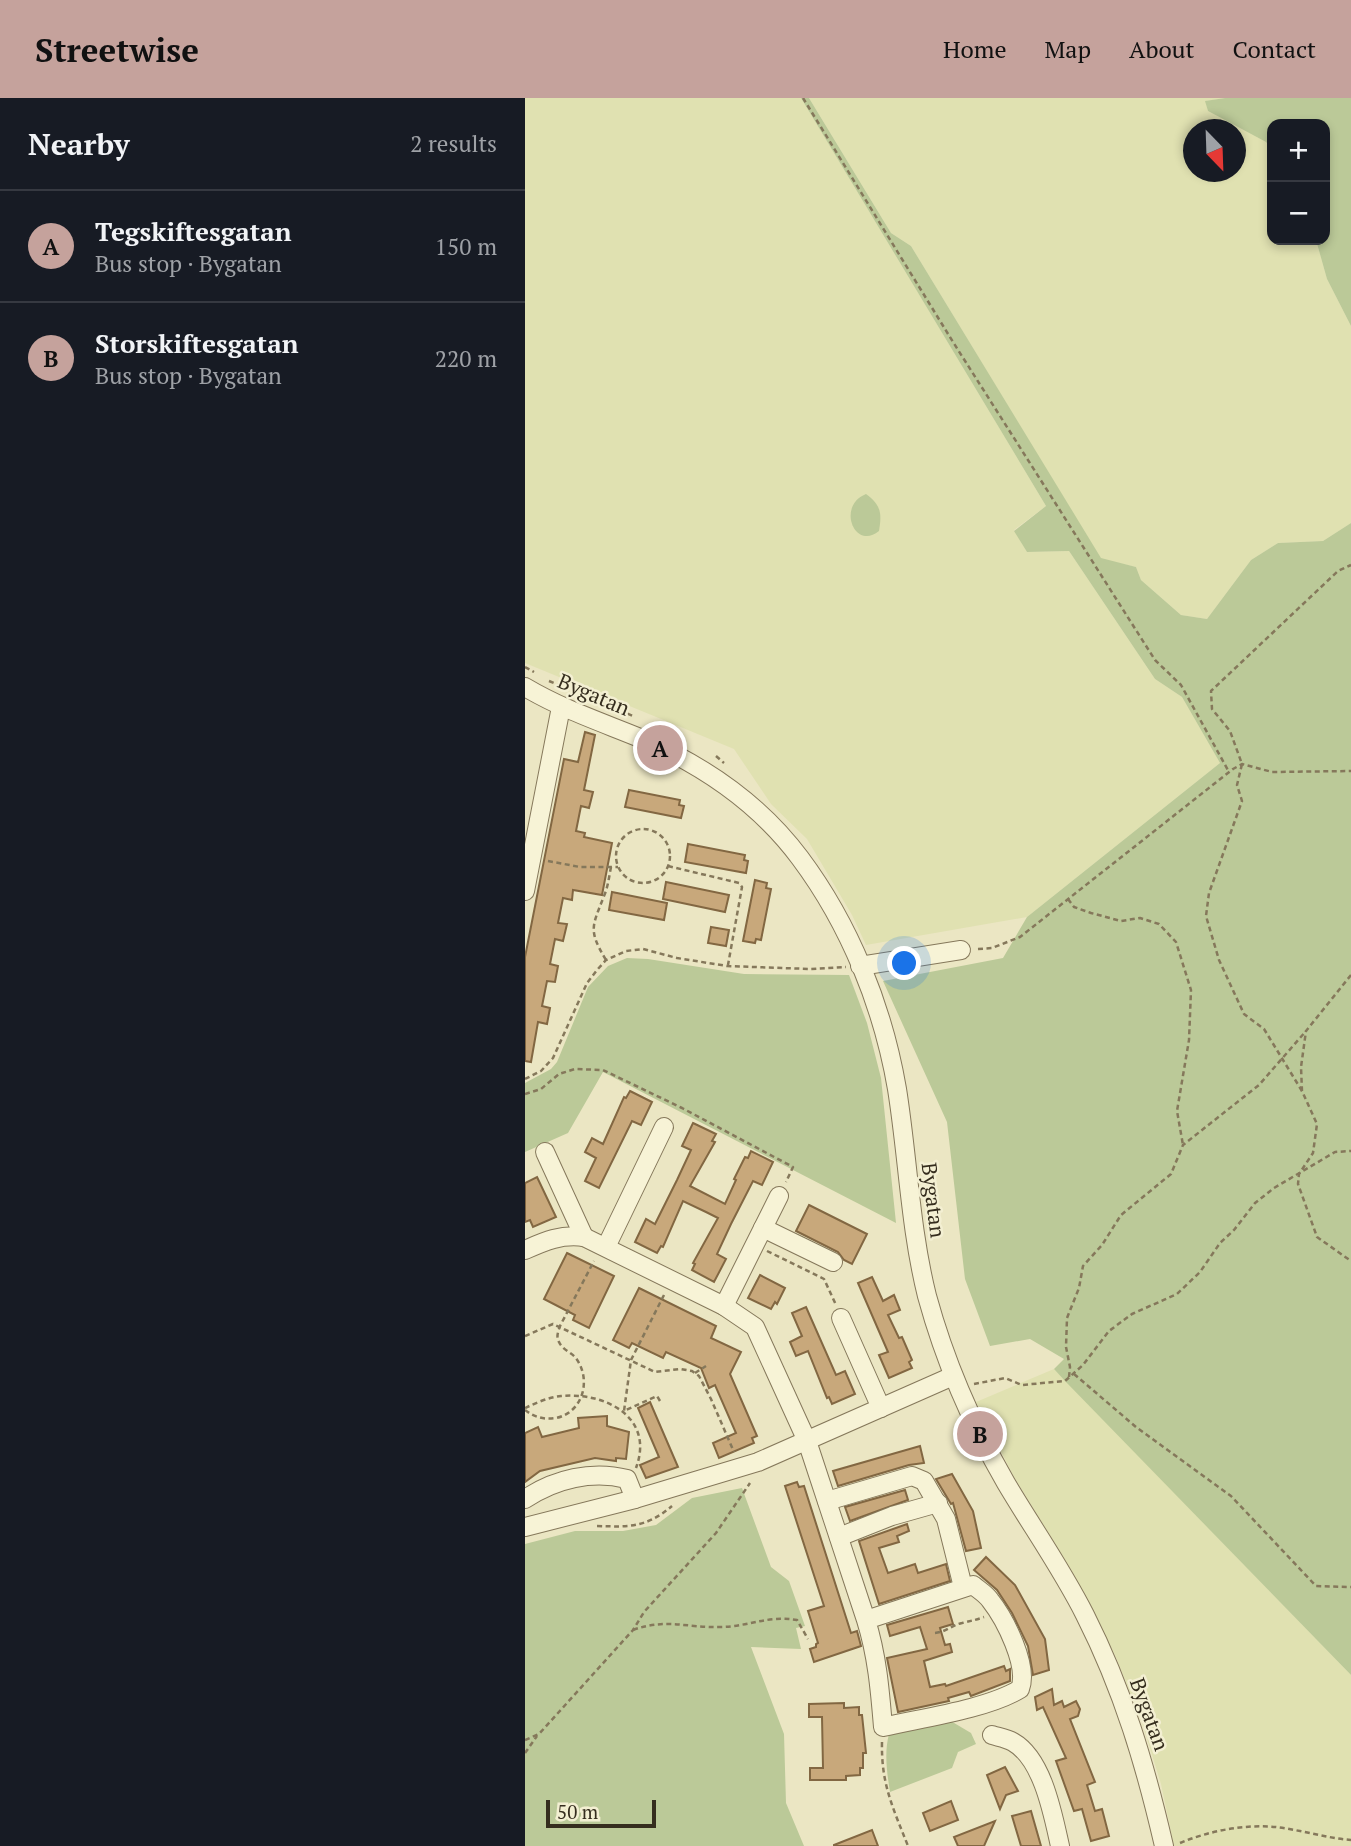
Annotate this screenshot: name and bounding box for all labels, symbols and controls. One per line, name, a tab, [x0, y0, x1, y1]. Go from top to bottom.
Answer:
text: Streetwise	[35, 28, 199, 71]
text: Home	[943, 33, 1007, 65]
text: Map	[1045, 33, 1091, 65]
text: About	[1129, 33, 1195, 65]
text: Contact	[1233, 33, 1316, 65]
north arrow	[1183, 119, 1246, 182]
map controls	[1267, 119, 1330, 245]
button: +	[1267, 119, 1330, 182]
text: Nearby	[28, 124, 130, 164]
text: 2 results	[410, 128, 497, 159]
button: −	[1267, 182, 1330, 245]
text: Tegskiftesgatan	[95, 214, 291, 248]
text: A	[43, 231, 59, 262]
text: 150 m	[435, 231, 497, 262]
text: Bus stop · Bygatan	[95, 248, 282, 279]
text: Storskiftesgatan	[95, 326, 298, 360]
text: B	[44, 343, 58, 374]
text: 220 m	[435, 343, 497, 374]
text: Bus stop · Bygatan	[95, 360, 282, 391]
street label: Bygatan	[554, 666, 635, 722]
pin: A	[637, 722, 683, 774]
your location	[887, 946, 921, 980]
street label: Bygatan	[915, 1161, 953, 1240]
pin: B	[957, 1408, 1003, 1460]
street label: Bygatan	[1124, 1674, 1176, 1755]
scale bar	[546, 1797, 656, 1829]
text: 50 m	[557, 1799, 598, 1824]

